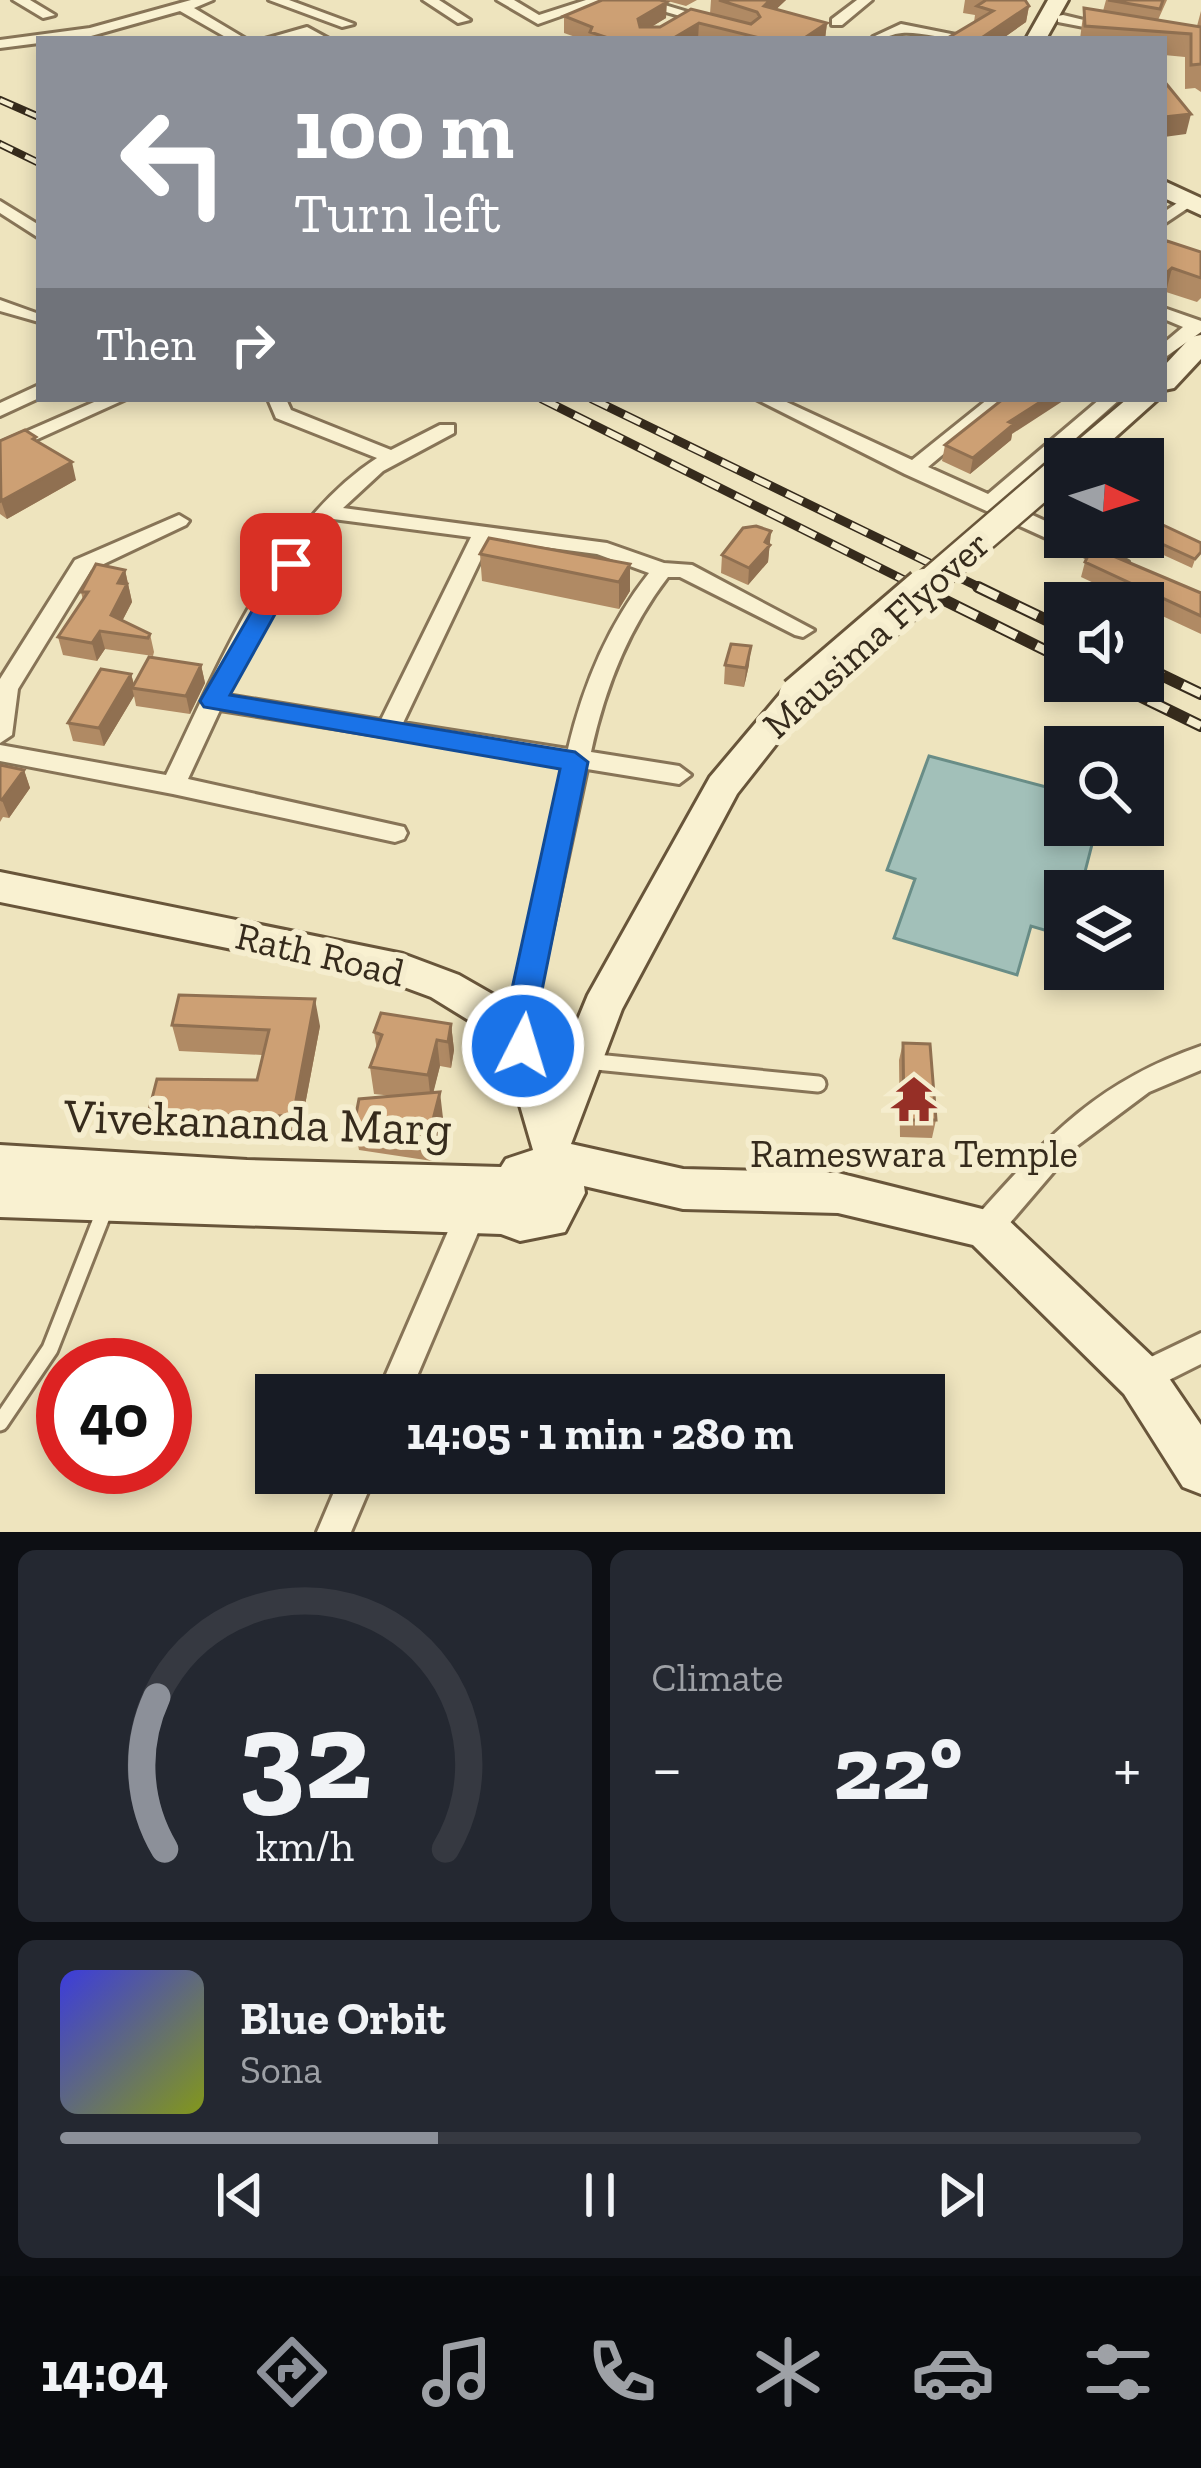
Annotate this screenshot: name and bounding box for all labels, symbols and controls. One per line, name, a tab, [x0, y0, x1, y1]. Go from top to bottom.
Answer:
text: 100 m	[294, 79, 514, 180]
icon: left	[96, 84, 252, 240]
text: Turn left	[294, 181, 501, 246]
icon: right	[220, 312, 286, 378]
text: Then	[96, 318, 196, 372]
north arrow	[1044, 438, 1164, 558]
map controls	[1044, 438, 1164, 990]
pin	[240, 513, 342, 615]
street label: Mausima Flyover	[753, 520, 999, 748]
icon: arrive	[258, 531, 324, 597]
button: sound	[1044, 582, 1164, 702]
button: search	[1044, 726, 1164, 846]
button: layers	[1044, 870, 1164, 990]
street label: Rath Road	[231, 912, 409, 996]
position arrow	[460, 983, 586, 1109]
temple icon: Rameswara Temple	[889, 1074, 939, 1124]
street label: Vivekananda Marg	[62, 1087, 453, 1157]
place label: Rameswara Temple	[750, 1130, 1078, 1177]
speed limit sign: 40	[36, 1338, 192, 1494]
text: 14:05 · 1 min · 280 m	[406, 1407, 794, 1461]
text: Climate	[652, 1654, 783, 1701]
text: 32	[238, 1680, 372, 1830]
text: 22°	[833, 1714, 962, 1822]
text: −	[652, 1729, 682, 1808]
text: +	[1113, 1729, 1141, 1808]
text: km/h	[256, 1821, 354, 1872]
text: Blue Orbit	[240, 1992, 445, 2046]
text: Sona	[240, 2046, 322, 2093]
icon: previous	[207, 2162, 273, 2228]
icon: pause	[567, 2162, 633, 2228]
icon: next	[928, 2162, 994, 2228]
icon: directions	[250, 2330, 334, 2414]
icon: music	[415, 2330, 499, 2414]
icon: phone	[580, 2330, 664, 2414]
icon: climate	[746, 2330, 830, 2414]
icon: car	[911, 2330, 995, 2414]
icon: filters	[1076, 2330, 1160, 2414]
text: 14:04	[41, 2340, 169, 2405]

